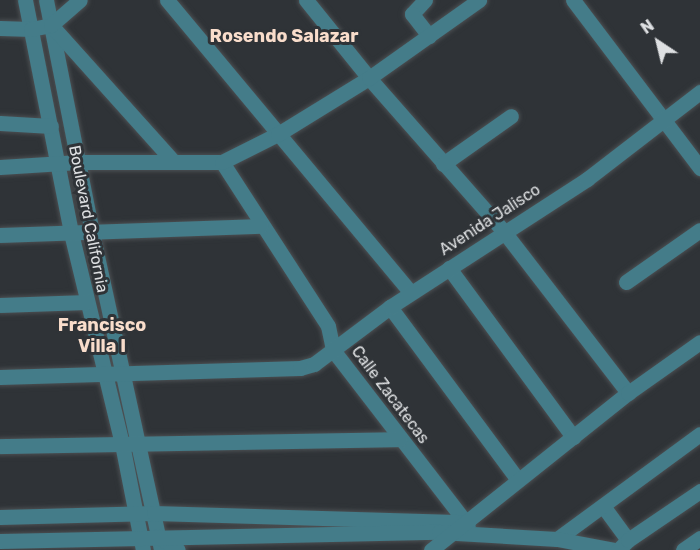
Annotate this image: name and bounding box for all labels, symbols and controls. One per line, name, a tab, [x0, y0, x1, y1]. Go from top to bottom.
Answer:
north arrow	[628, 12, 688, 72]
text: N	[637, 16, 658, 38]
district label: Rosendo Salazar	[210, 25, 358, 47]
street label: Boulevard California	[64, 144, 112, 294]
street label: Avenida Jalisco	[436, 180, 544, 260]
district label: Francisco Villa I	[58, 315, 146, 358]
street label: Calle Zacatecas	[347, 342, 433, 448]

